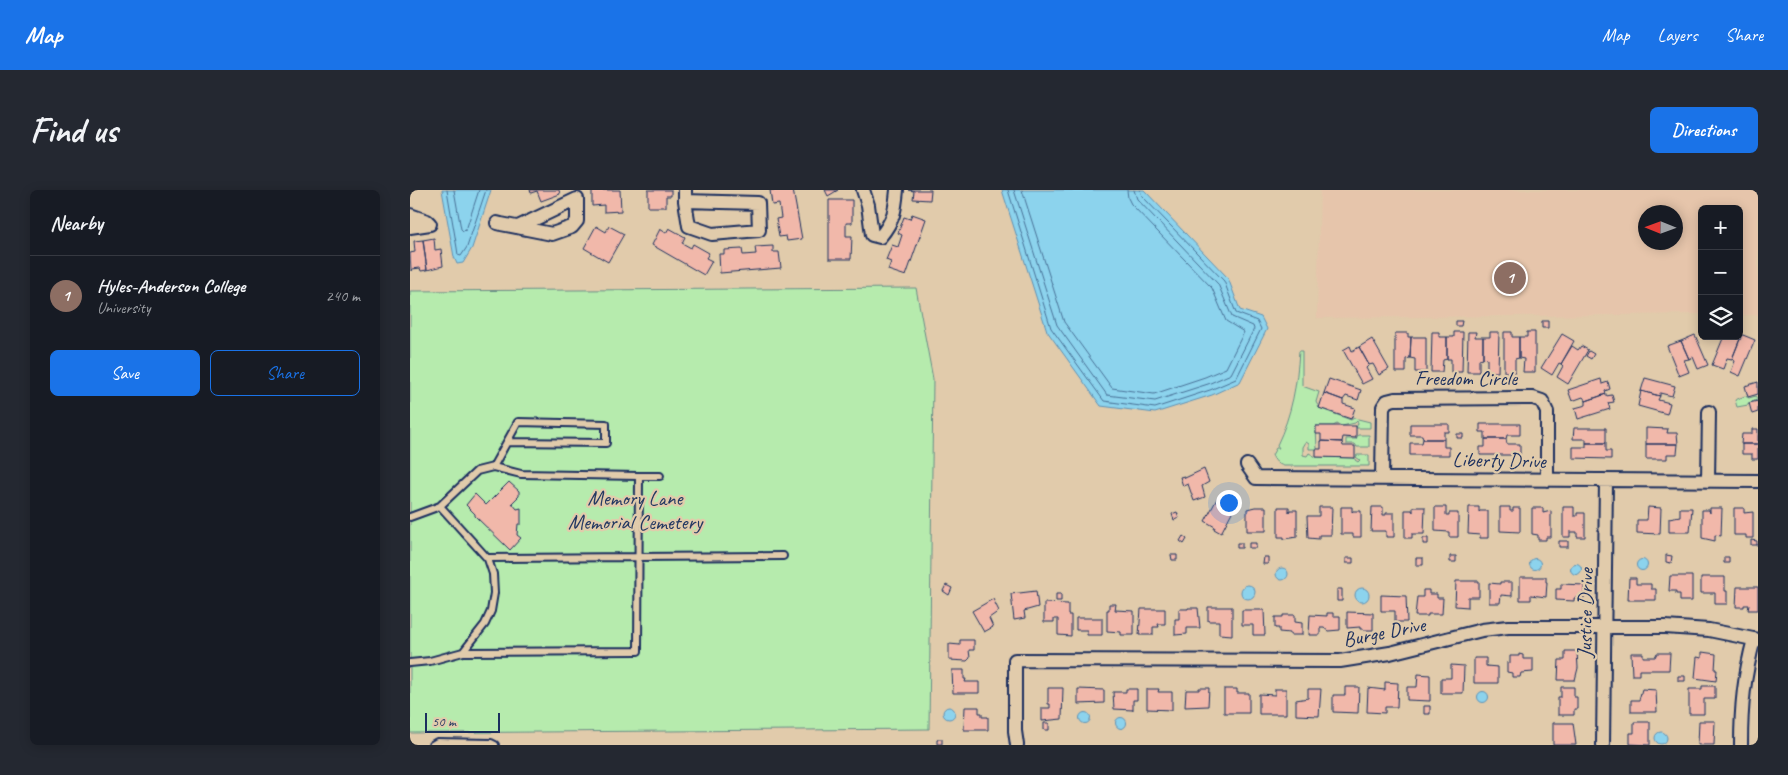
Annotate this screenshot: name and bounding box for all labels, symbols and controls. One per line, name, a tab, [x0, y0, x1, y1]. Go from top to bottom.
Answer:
text: Map	[25, 20, 62, 50]
text: Map	[1602, 24, 1630, 46]
text: Layers	[1658, 24, 1697, 46]
text: Share	[1725, 24, 1763, 46]
button: Directions	[1650, 107, 1758, 153]
text: Find us	[30, 108, 117, 153]
north arrow	[1638, 205, 1683, 250]
map controls	[1698, 205, 1743, 340]
button: +	[1698, 205, 1743, 250]
text: Nearby	[50, 210, 103, 236]
button: −	[1698, 250, 1743, 295]
pin: 1	[1494, 259, 1526, 297]
text: Hyles-Anderson College	[97, 274, 245, 298]
text: 1	[62, 286, 70, 306]
text: 240 m	[326, 286, 360, 306]
button: layers	[1698, 295, 1743, 340]
text: University	[97, 298, 150, 318]
button: Save	[50, 350, 200, 396]
button: Share	[210, 350, 360, 396]
street label: Freedom Circle	[1415, 365, 1518, 391]
street label: Liberty Drive	[1452, 446, 1547, 474]
park label: Memory Lane Memorial Cemetery	[568, 485, 704, 535]
your location	[1216, 490, 1242, 516]
street label: Justice Drive	[1571, 567, 1599, 659]
street label: Burge Drive	[1341, 611, 1429, 653]
scale bar	[425, 710, 500, 733]
text: 50 m	[432, 713, 456, 730]

